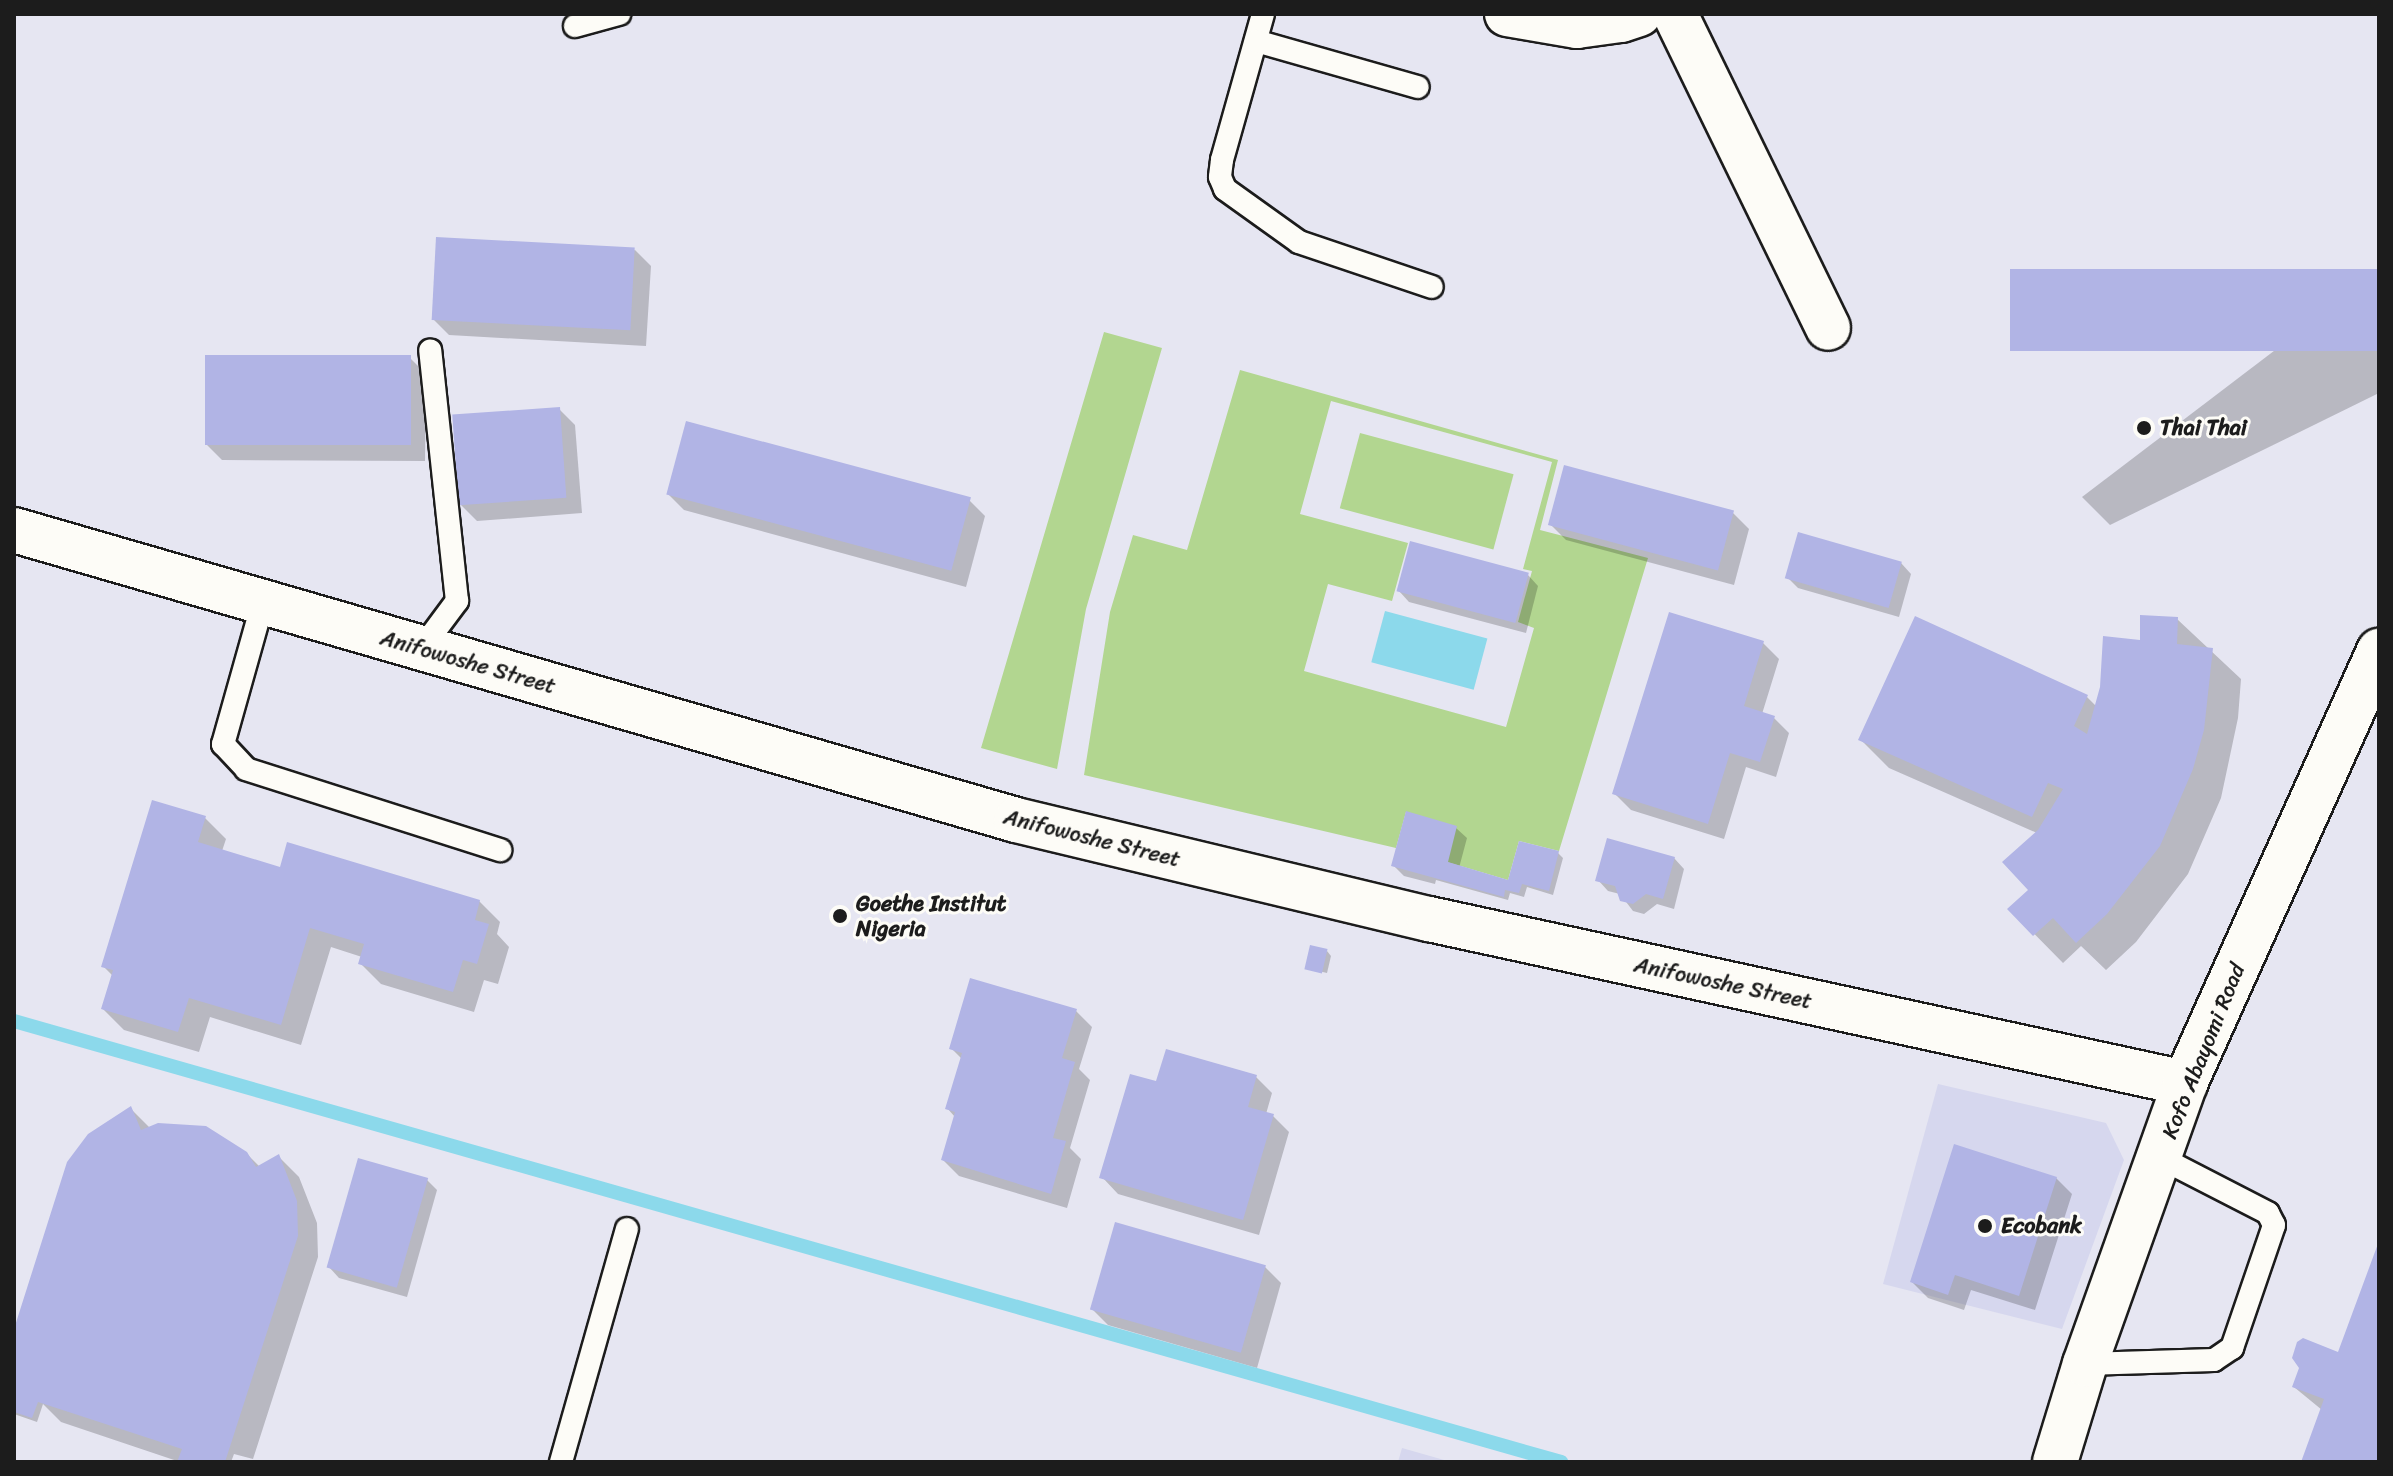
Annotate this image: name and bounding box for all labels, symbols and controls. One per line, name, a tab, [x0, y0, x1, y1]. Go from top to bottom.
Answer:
place label: Thai Thai	[2160, 415, 2247, 441]
marker: Thai Thai	[2135, 419, 2153, 437]
street label: Anifowoshe Street	[377, 624, 559, 700]
street label: Anifowoshe Street	[1001, 803, 1183, 873]
place label: Goethe Institut Nigeria	[856, 890, 1006, 942]
marker: Goethe Institut Nigeria	[831, 907, 849, 925]
street label: Anifowoshe Street	[1631, 951, 1815, 1015]
street label: Kofo Abayomi Road	[2156, 959, 2250, 1143]
place label: Ecobank	[2001, 1213, 2082, 1239]
marker: Ecobank	[1976, 1217, 1994, 1235]

